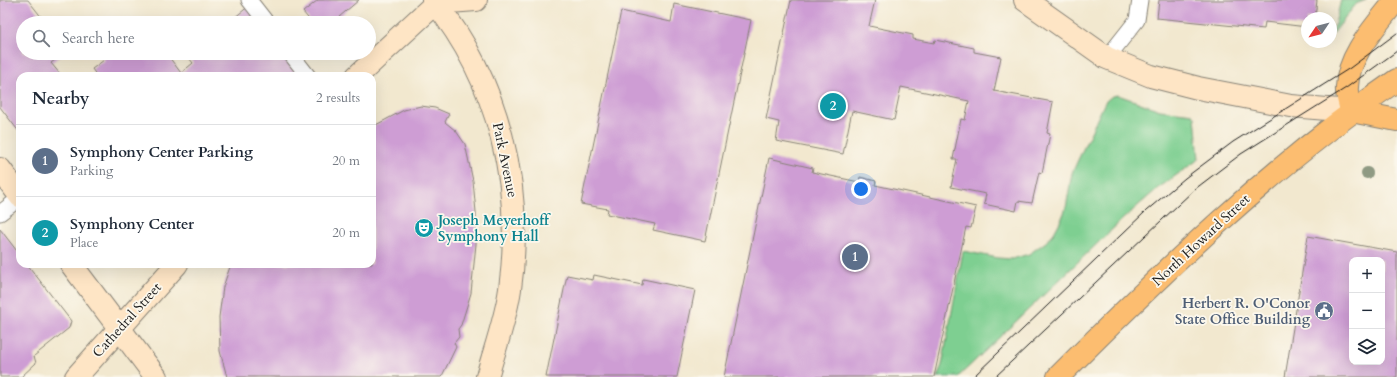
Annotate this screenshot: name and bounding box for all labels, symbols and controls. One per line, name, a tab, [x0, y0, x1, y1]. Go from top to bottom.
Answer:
north arrow	[1301, 12, 1337, 48]
search box	[16, 16, 376, 60]
icon: search	[30, 27, 52, 49]
text: Search here	[62, 28, 135, 48]
text: Nearby	[32, 87, 89, 110]
text: 2 results	[316, 89, 360, 107]
pin: 2	[820, 91, 846, 121]
street label: Park Avenue	[488, 121, 522, 199]
text: Symphony Center Parking	[70, 142, 253, 162]
text: 1	[42, 152, 48, 170]
text: 20 m	[332, 152, 360, 170]
text: Parking	[70, 162, 113, 180]
your location	[851, 179, 871, 199]
street label: North Howard Street	[1148, 189, 1254, 290]
place label: Joseph Meyerhoff Symphony Hall	[436, 211, 551, 246]
text: Symphony Center	[70, 214, 194, 234]
theatre icon: Joseph Meyerhoff Symphony Hall	[413, 217, 435, 239]
text: 2	[42, 224, 48, 242]
text: 20 m	[332, 224, 360, 242]
text: Place	[70, 234, 98, 252]
pin: 1	[842, 242, 868, 272]
map controls	[1349, 257, 1385, 365]
button: +	[1349, 257, 1385, 293]
street label: Cathedral Street	[88, 278, 166, 362]
button: −	[1349, 293, 1385, 329]
place label: Herbert R. O'Conor State Office Building	[1175, 294, 1311, 329]
public building icon: Herbert R. O'Conor State Office Building	[1313, 300, 1335, 322]
button: layers	[1349, 329, 1385, 365]

